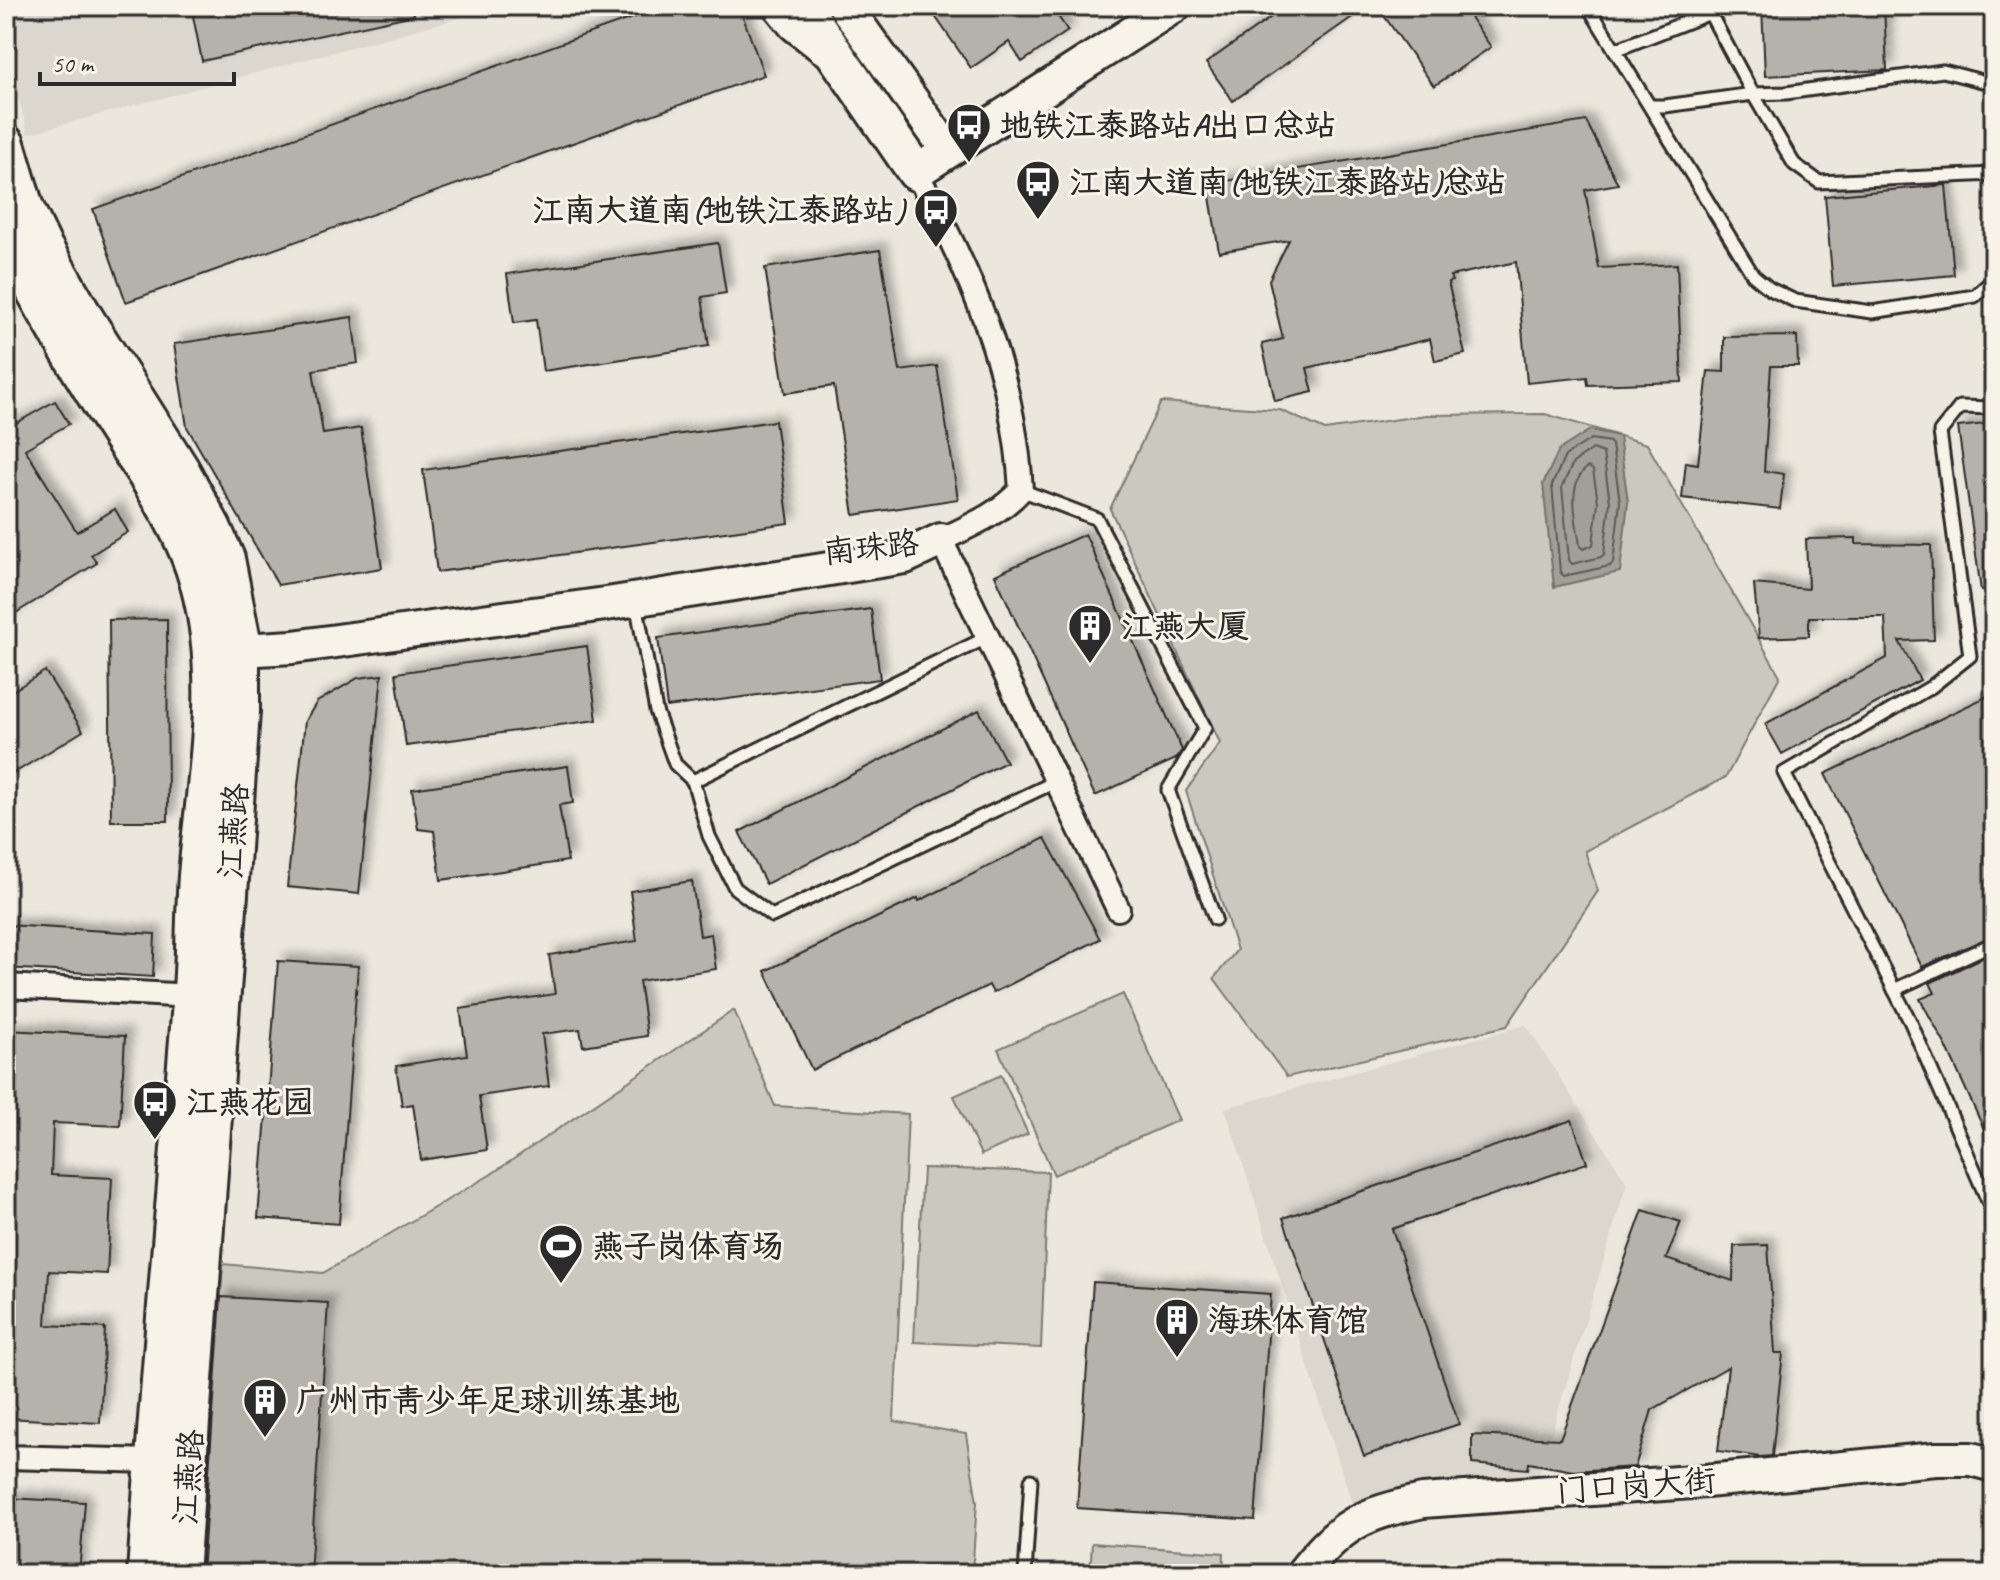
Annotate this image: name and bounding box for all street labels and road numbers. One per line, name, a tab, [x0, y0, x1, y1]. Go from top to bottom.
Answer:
street label: 南珠路	[821, 522, 921, 573]
street label: 江燕路	[210, 782, 257, 880]
street label: 江燕路	[165, 1428, 212, 1526]
street label: 门口岗大街	[1555, 1459, 1717, 1512]

